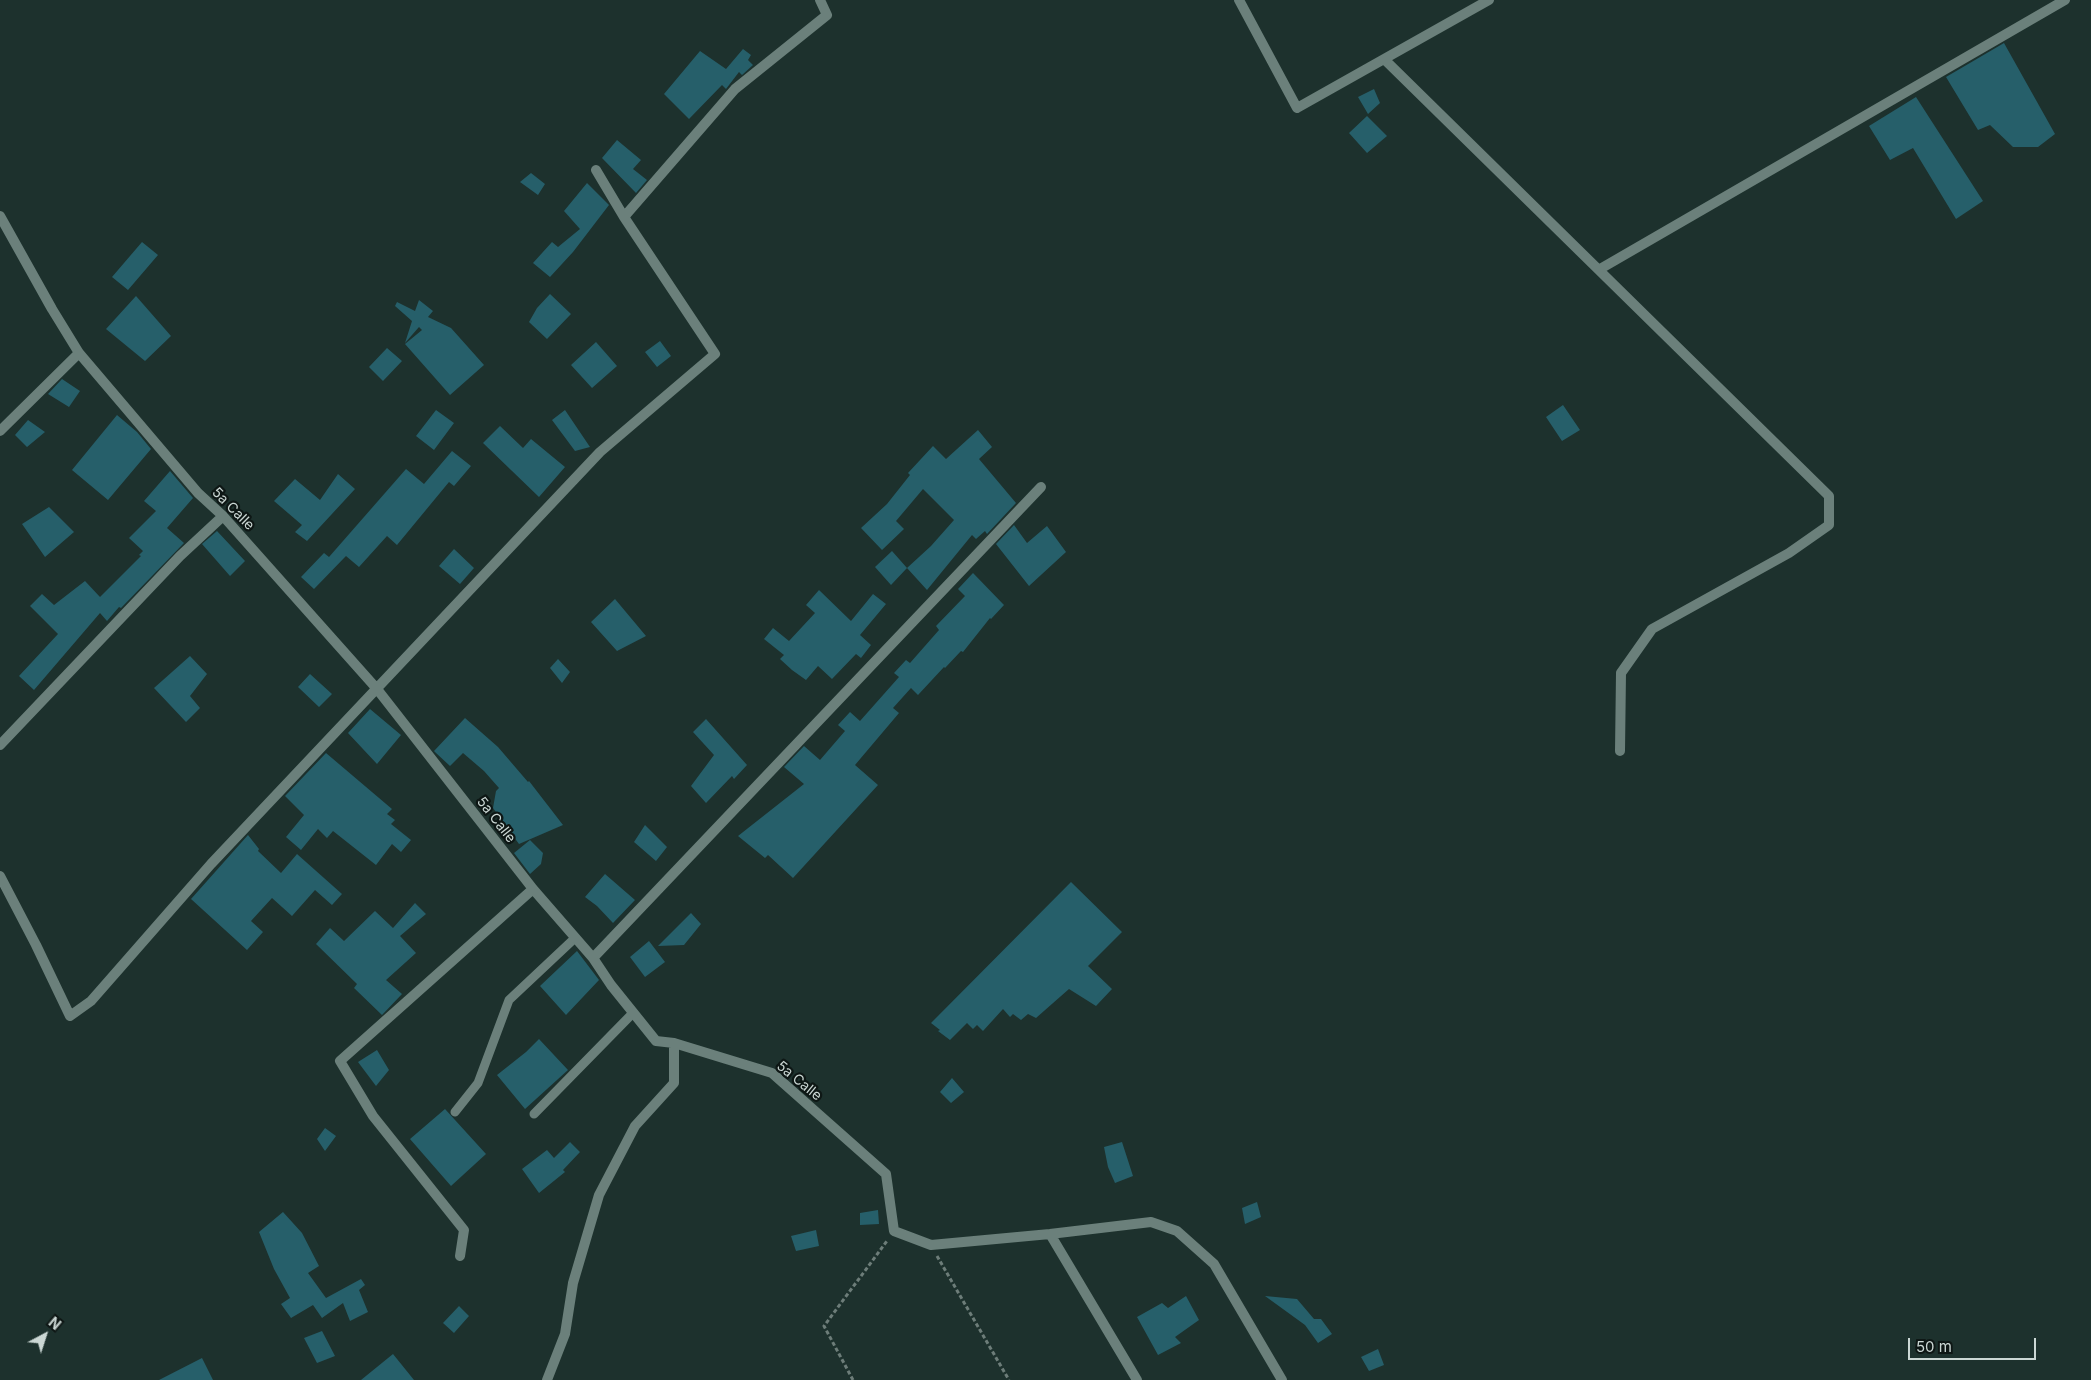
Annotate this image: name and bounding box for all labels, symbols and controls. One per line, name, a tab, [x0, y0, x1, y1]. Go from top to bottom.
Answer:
street label: 5a Calle	[208, 484, 258, 534]
street label: 5a Calle	[473, 794, 519, 846]
street label: 5a Calle	[773, 1058, 825, 1104]
north arrow	[20, 1310, 70, 1360]
text: N	[45, 1313, 65, 1333]
scale bar	[1911, 1328, 2038, 1360]
text: 50 m	[1916, 1337, 1952, 1356]

